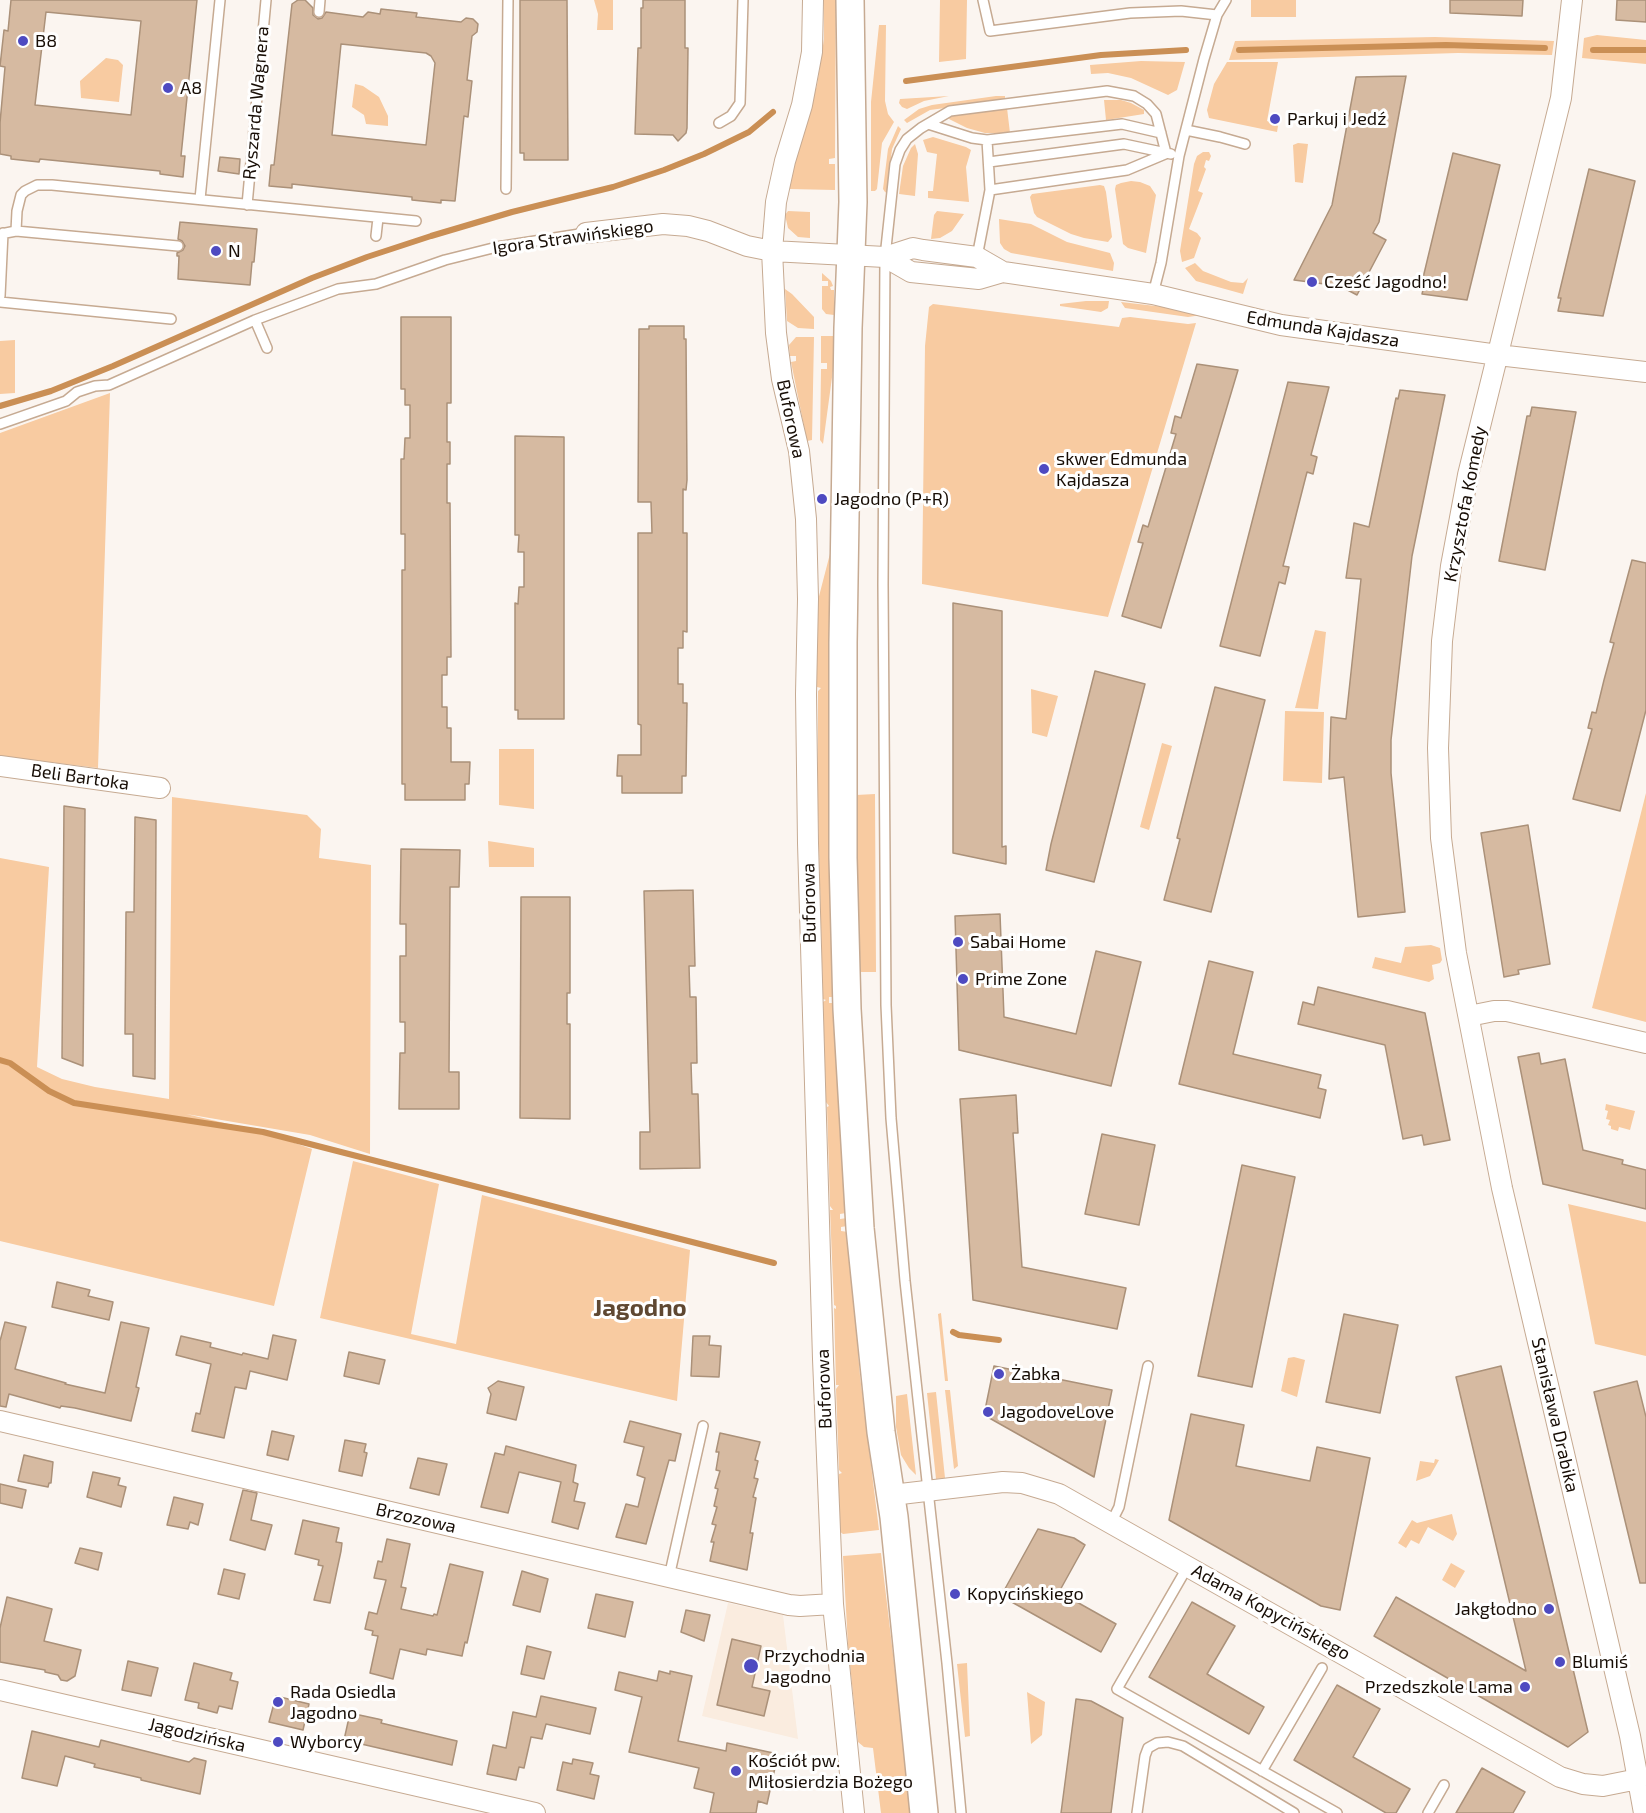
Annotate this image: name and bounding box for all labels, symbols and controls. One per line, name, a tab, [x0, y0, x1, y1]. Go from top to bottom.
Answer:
street label: Ryszarda Wagnera	[239, 25, 273, 181]
place label: B8	[35, 30, 57, 52]
marker: B8	[16, 34, 30, 48]
place label: A8	[180, 77, 202, 99]
marker: A8	[161, 81, 175, 95]
place label: Parkuj i Jedź	[1287, 108, 1386, 130]
marker: Parkuj i Jedź	[1268, 112, 1282, 126]
street label: Igora Strawińskiego	[491, 215, 655, 259]
place label: N	[228, 240, 241, 262]
marker: N	[209, 244, 223, 258]
place label: Cześć Jagodno!	[1324, 271, 1447, 293]
marker: Cześć Jagodno!	[1305, 275, 1319, 289]
street label: Edmunda Kajdasza	[1245, 306, 1401, 352]
street label: Buforowa	[772, 378, 810, 460]
street label: Krzysztofa Komedy	[1439, 424, 1491, 584]
place label: skwer Edmunda Kajdasza	[1056, 448, 1187, 490]
marker: skwer Edmunda Kajdasza	[1037, 462, 1051, 476]
place label: Jagodno (P+R)	[834, 488, 949, 510]
marker: Jagodno (P+R)	[815, 492, 829, 506]
street label: Beli Bartoka	[29, 759, 131, 795]
street label: Buforowa	[798, 863, 820, 943]
place label: Sabai Home	[970, 931, 1066, 953]
marker: Sabai Home	[951, 935, 965, 949]
place label: Prime Zone	[975, 968, 1067, 990]
marker: Prime Zone	[956, 972, 970, 986]
district label: Jagodno	[593, 1294, 687, 1322]
street label: Stanisława Drabika	[1527, 1336, 1583, 1494]
street label: Buforowa	[812, 1349, 836, 1429]
place label: Żabka	[1011, 1363, 1060, 1385]
marker: Żabka	[992, 1367, 1006, 1381]
place label: JagodoveLove	[1000, 1401, 1114, 1423]
marker: JagodoveLove	[981, 1405, 995, 1419]
street label: Brzozowa	[374, 1498, 458, 1538]
street label: Adama Kopycińskiego	[1188, 1559, 1354, 1665]
place label: Kopycińskiego	[967, 1583, 1084, 1605]
marker: Kopycińskiego	[948, 1587, 962, 1601]
place label: Jakgłodno	[1455, 1598, 1537, 1620]
marker: Jakgłodno	[1542, 1602, 1556, 1616]
place label: Przychodnia Jagodno	[764, 1645, 865, 1688]
place label: Blumiś	[1572, 1651, 1628, 1673]
marker: Blumiś	[1553, 1655, 1567, 1669]
marker: Przychodnia Jagodno	[742, 1657, 760, 1675]
place label: Przedszkole Lama	[1365, 1676, 1513, 1698]
marker: Przedszkole Lama	[1518, 1680, 1532, 1694]
place label: Rada Osiedla Jagodno	[290, 1681, 396, 1724]
marker: Rada Osiedla Jagodno	[271, 1695, 285, 1709]
street label: Jagodzińska	[146, 1713, 248, 1757]
place label: Wyborcy	[290, 1731, 362, 1753]
marker: Wyborcy	[271, 1735, 285, 1749]
place label: Kościół pw. Miłosierdzia Bożego	[748, 1750, 913, 1792]
marker: Kościół pw. Miłosierdzia Bożego	[729, 1764, 743, 1778]

